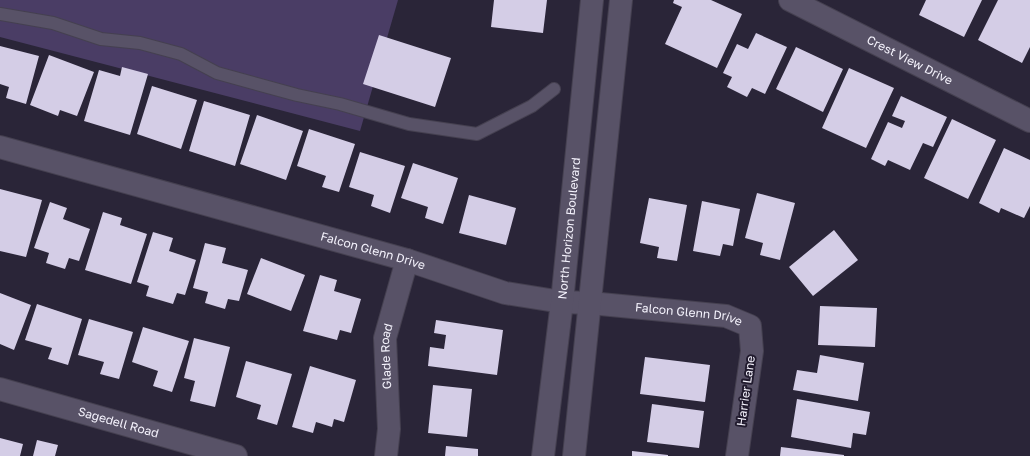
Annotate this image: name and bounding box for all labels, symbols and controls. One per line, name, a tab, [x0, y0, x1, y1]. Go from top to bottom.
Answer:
street label: Crest View Drive	[864, 32, 955, 88]
street label: North Horizon Boulevard	[554, 157, 583, 300]
street label: Falcon Glenn Drive	[319, 228, 427, 273]
street label: Falcon Glenn Drive	[634, 299, 745, 329]
street label: Glade Road	[377, 322, 396, 390]
street label: Harrier Lane	[733, 355, 758, 427]
street label: Sagedell Road	[76, 404, 161, 441]

